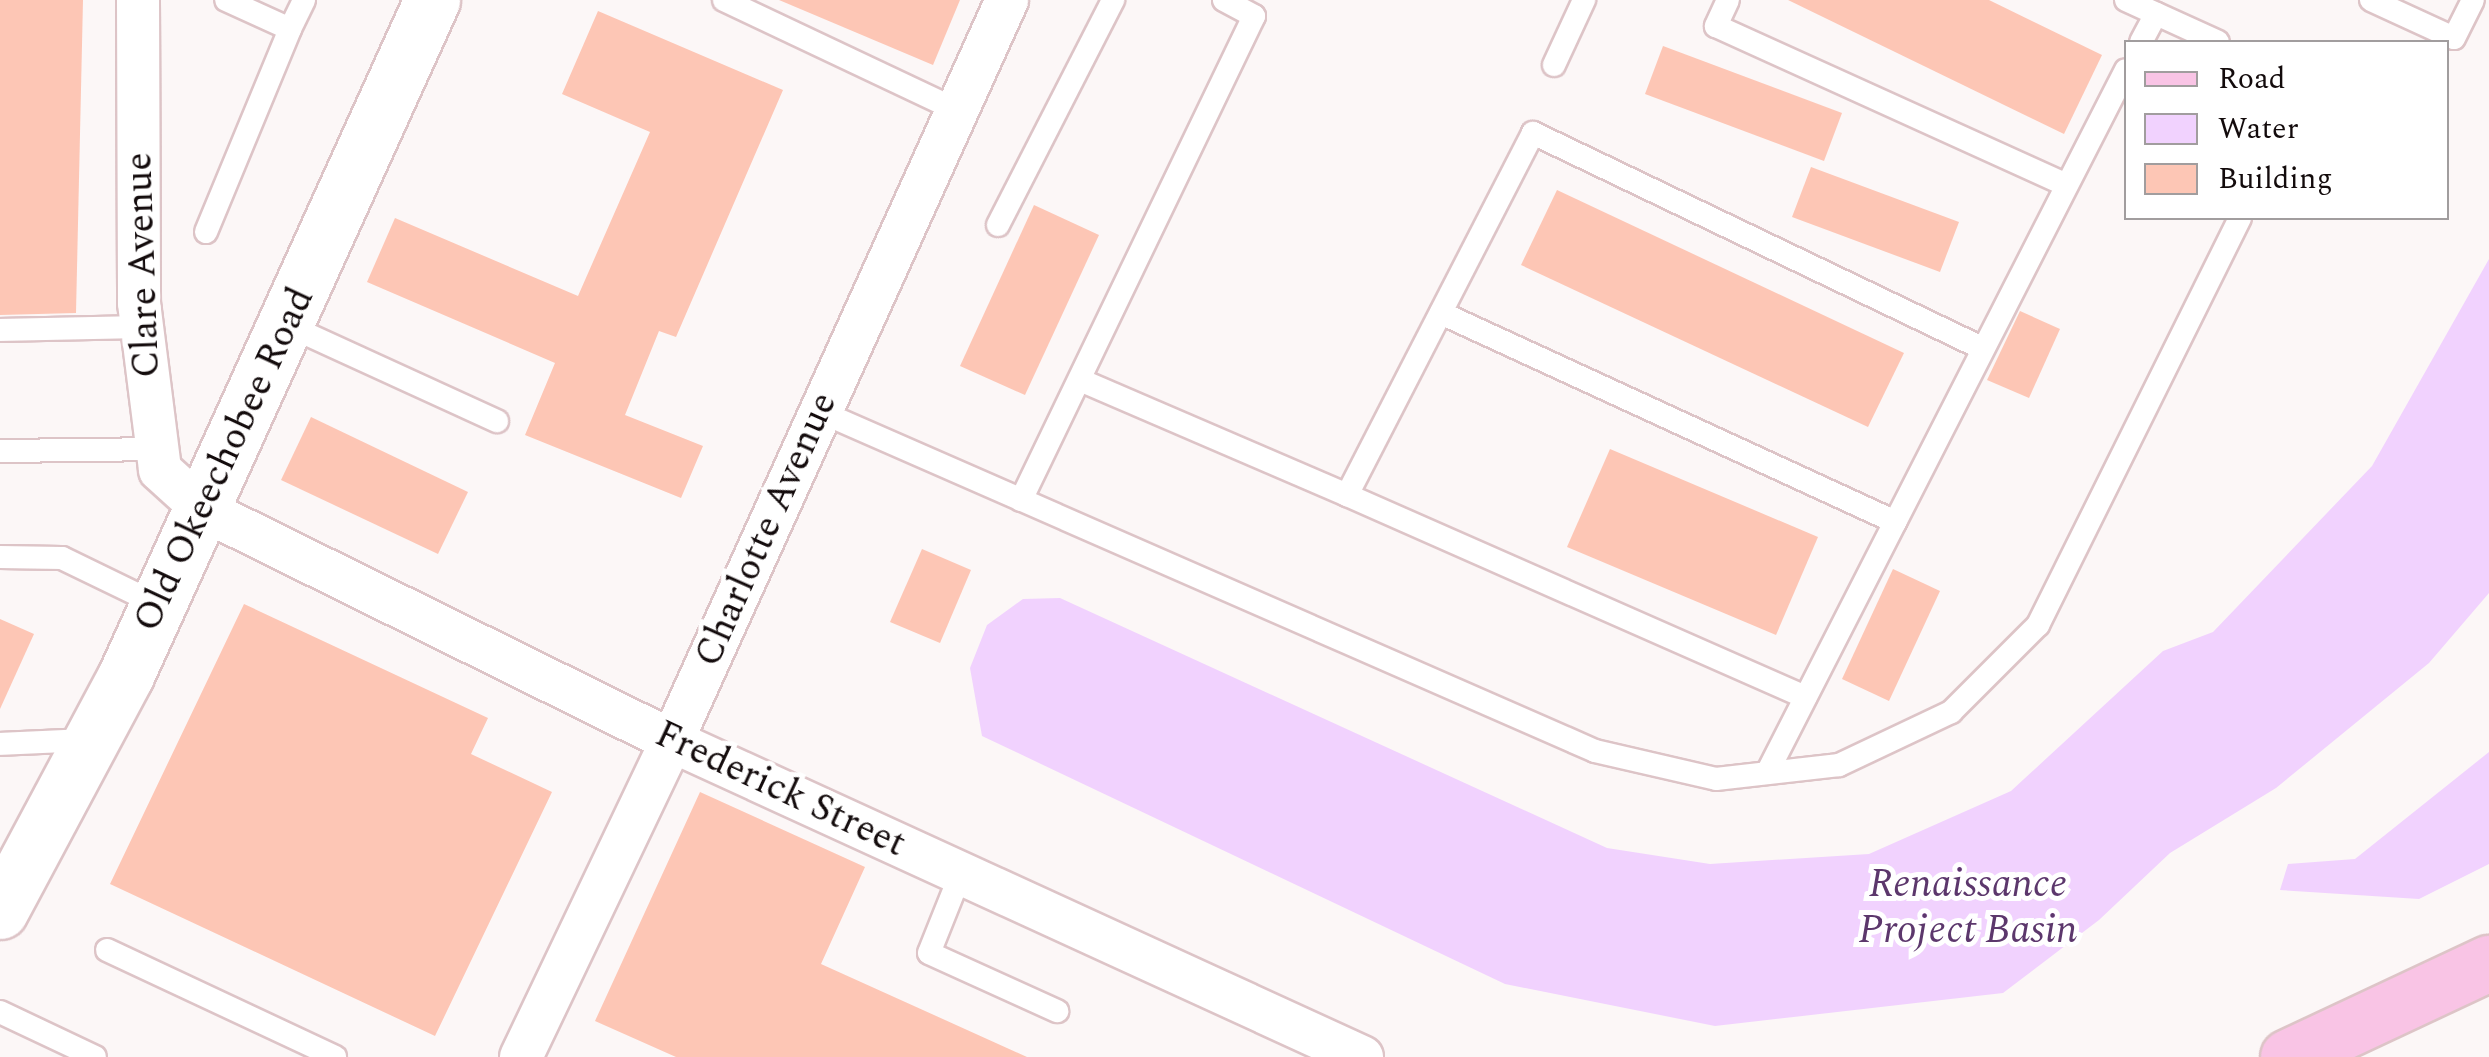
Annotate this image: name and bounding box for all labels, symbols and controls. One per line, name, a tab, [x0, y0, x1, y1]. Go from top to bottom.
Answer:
legend	[2124, 40, 2449, 220]
text: Road	[2218, 56, 2286, 102]
text: Water	[2218, 106, 2299, 152]
street label: Clare Avenue	[117, 151, 171, 379]
text: Building	[2218, 156, 2333, 202]
street label: Old Okeechobee Road	[125, 281, 325, 639]
street label: Charlotte Avenue	[686, 386, 848, 674]
street label: Frederick Street	[648, 712, 912, 868]
water label: Renaissance Project Basin	[1859, 861, 2077, 955]

